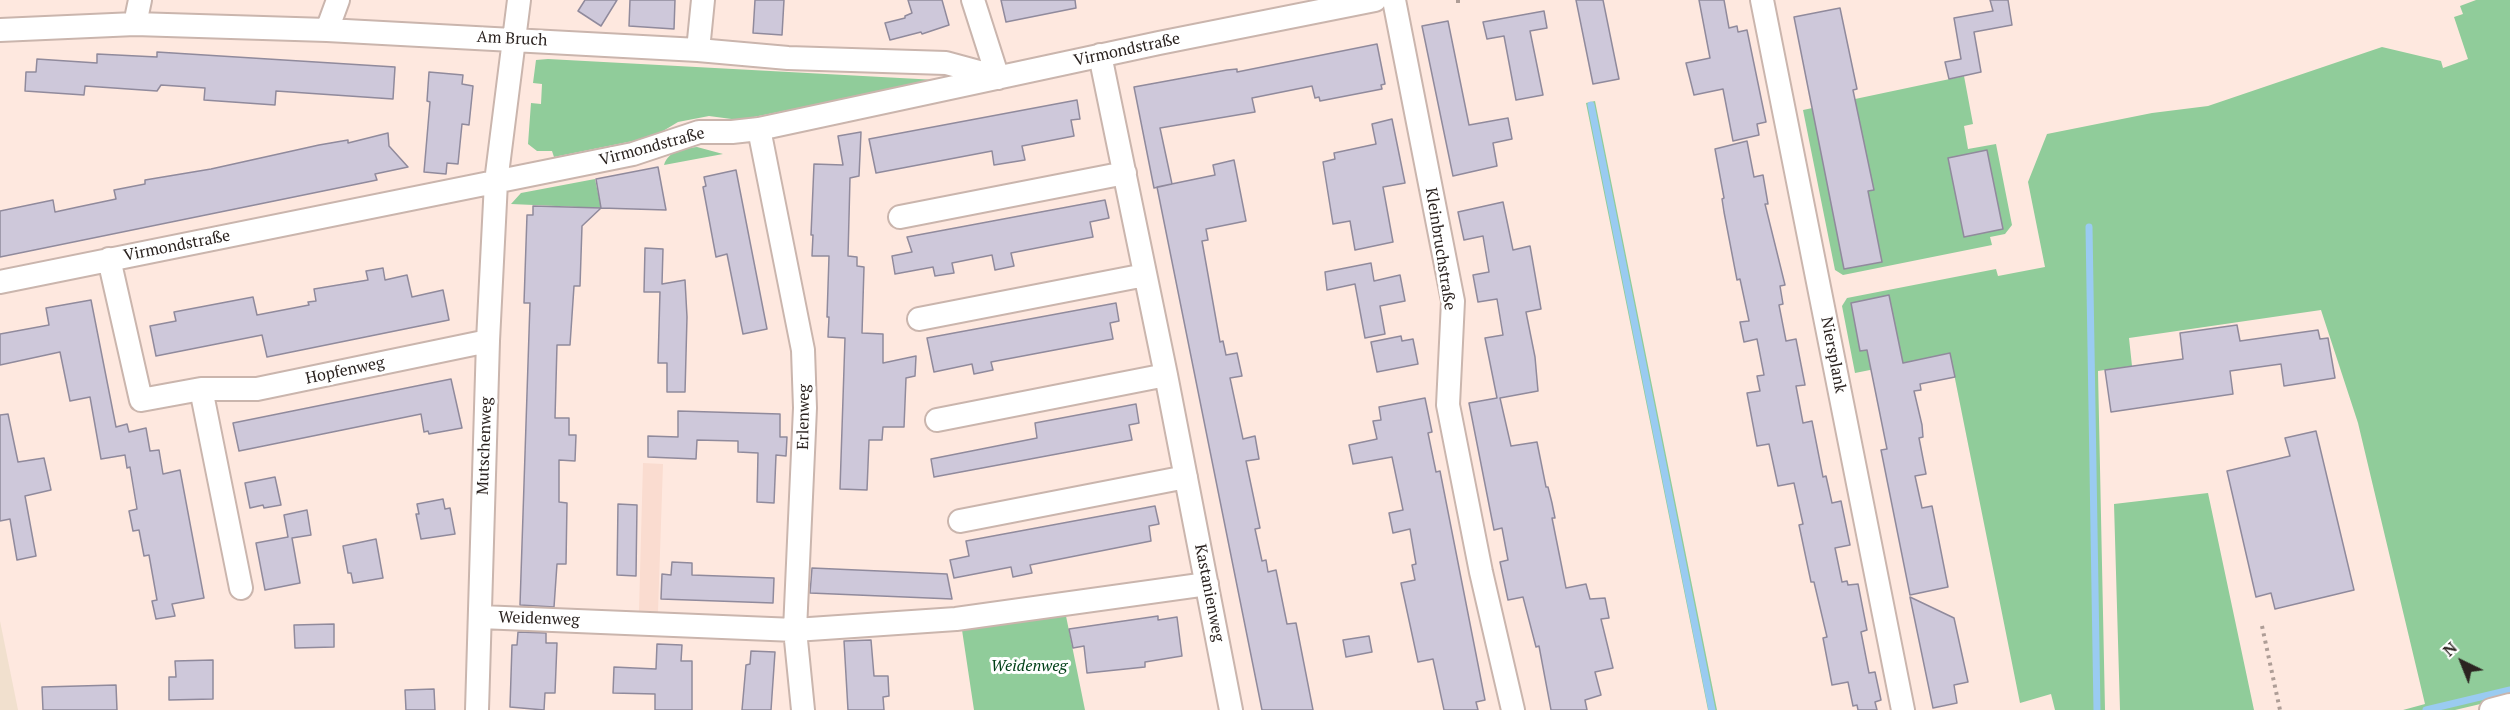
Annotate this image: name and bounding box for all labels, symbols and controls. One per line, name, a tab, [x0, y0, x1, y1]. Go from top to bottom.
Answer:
street label: Am Bruch	[476, 28, 548, 50]
street label: Virmondstraße	[1072, 29, 1182, 71]
street label: Virmondstraße	[597, 124, 707, 170]
street label: Kleinbruchstraße	[1421, 186, 1459, 312]
street label: Virmondstraße	[122, 226, 232, 266]
street label: Niersplank	[1816, 315, 1850, 395]
street label: Hopfenweg	[304, 353, 386, 389]
street label: Erlenweg	[794, 384, 814, 450]
street label: Mutschenweg	[474, 397, 496, 495]
street label: Kastanienweg	[1190, 543, 1228, 643]
street label: Weidenweg	[498, 608, 580, 630]
north arrow	[2432, 632, 2492, 692]
text: N	[2438, 637, 2462, 661]
park label: Weidenweg	[991, 656, 1067, 676]

